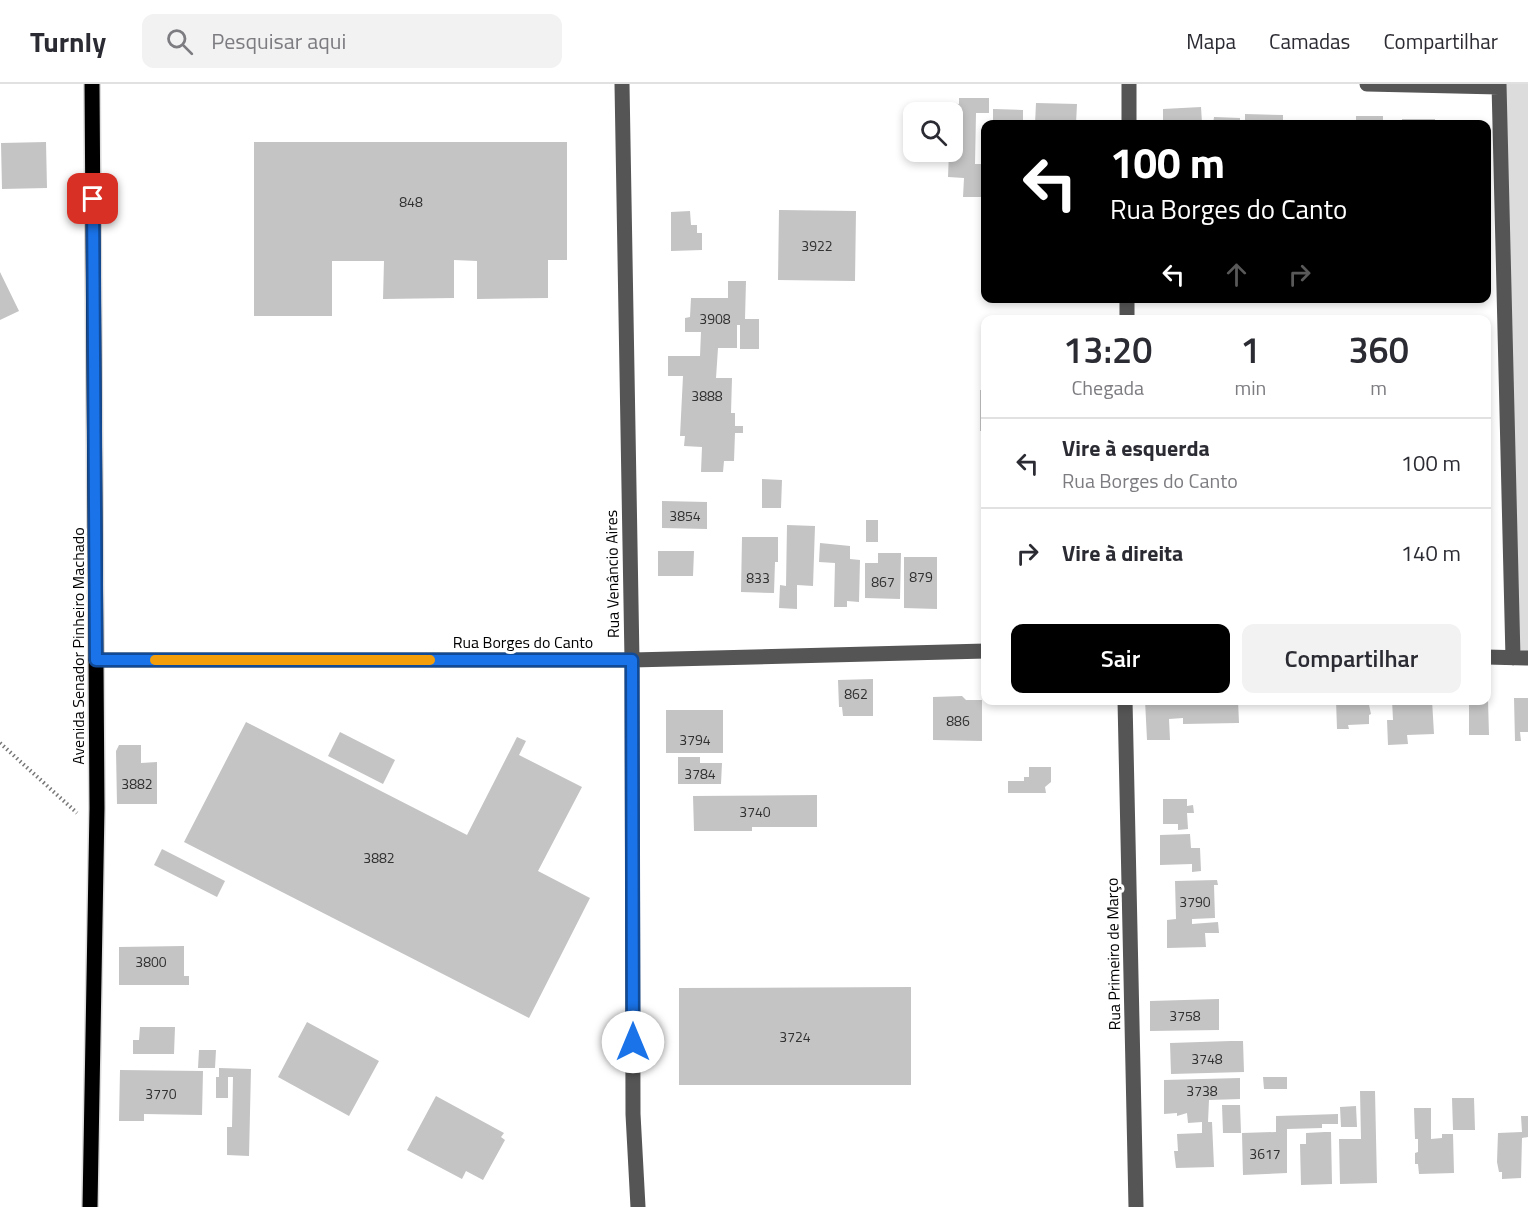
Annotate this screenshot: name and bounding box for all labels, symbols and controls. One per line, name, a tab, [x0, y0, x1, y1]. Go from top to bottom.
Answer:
search box	[142, 14, 562, 68]
text: Turnly	[30, 20, 106, 63]
text: Pesquisar aqui	[211, 24, 346, 58]
icon: search	[163, 25, 196, 58]
text: Mapa	[1186, 25, 1236, 57]
text: Camadas	[1269, 25, 1350, 57]
text: Compartilhar	[1383, 25, 1498, 57]
map controls	[903, 102, 963, 162]
button: search	[903, 102, 963, 162]
text: 100 m	[1110, 130, 1225, 194]
icon: left	[1011, 144, 1089, 222]
pin	[67, 173, 118, 224]
icon: arrive	[76, 182, 109, 215]
text: Rua Borges do Canto	[1110, 188, 1347, 229]
house number: 848	[399, 191, 423, 212]
house number: 3922	[801, 235, 833, 256]
icon: left	[1157, 258, 1190, 291]
icon: ahead	[1220, 258, 1253, 291]
icon: right	[1283, 258, 1316, 291]
house number: 3908	[699, 308, 731, 329]
text: 13:20	[1063, 322, 1152, 377]
text: 1	[1240, 322, 1260, 377]
text: 360	[1348, 322, 1409, 377]
text: Chegada	[1071, 372, 1144, 403]
text: min	[1234, 372, 1266, 403]
text: m	[1370, 372, 1387, 403]
house number: 3888	[691, 385, 723, 406]
text: Vire à esquerda	[1062, 431, 1210, 465]
text: 100 m	[1401, 446, 1461, 480]
icon: left	[1011, 447, 1044, 480]
text: Rua Borges do Canto	[1062, 465, 1238, 496]
house number: 3854	[669, 505, 701, 526]
street label: Rua Venâncio Aires	[599, 510, 625, 638]
street label: Avenida Senador Pinheiro Machado	[66, 527, 90, 765]
text: Vire à direita	[1062, 536, 1183, 570]
text: 140 m	[1401, 536, 1461, 570]
icon: right	[1011, 537, 1044, 570]
house number: 879	[909, 566, 933, 587]
house number: 833	[746, 567, 770, 588]
house number: 867	[871, 571, 895, 592]
button: Sair	[1011, 624, 1230, 693]
button: Compartilhar	[1242, 624, 1461, 693]
street label: Rua Borges do Canto	[453, 630, 593, 654]
house number: 862	[844, 683, 868, 704]
house number: 886	[946, 710, 970, 731]
house number: 3794	[679, 729, 711, 750]
house number: 3784	[684, 763, 716, 784]
house number: 3882	[121, 773, 153, 794]
house number: 3740	[739, 801, 771, 822]
house number: 3882	[363, 847, 395, 868]
street label: Rua Primeiro de Março	[1100, 877, 1126, 1031]
house number: 3790	[1179, 891, 1211, 912]
house number: 3800	[135, 951, 167, 972]
house number: 3758	[1169, 1005, 1201, 1026]
position arrow	[601, 1010, 665, 1074]
house number: 3724	[779, 1026, 811, 1047]
house number: 3748	[1191, 1048, 1223, 1069]
house number: 3738	[1186, 1080, 1218, 1101]
house number: 3770	[145, 1083, 177, 1104]
house number: 3617	[1249, 1143, 1281, 1164]

